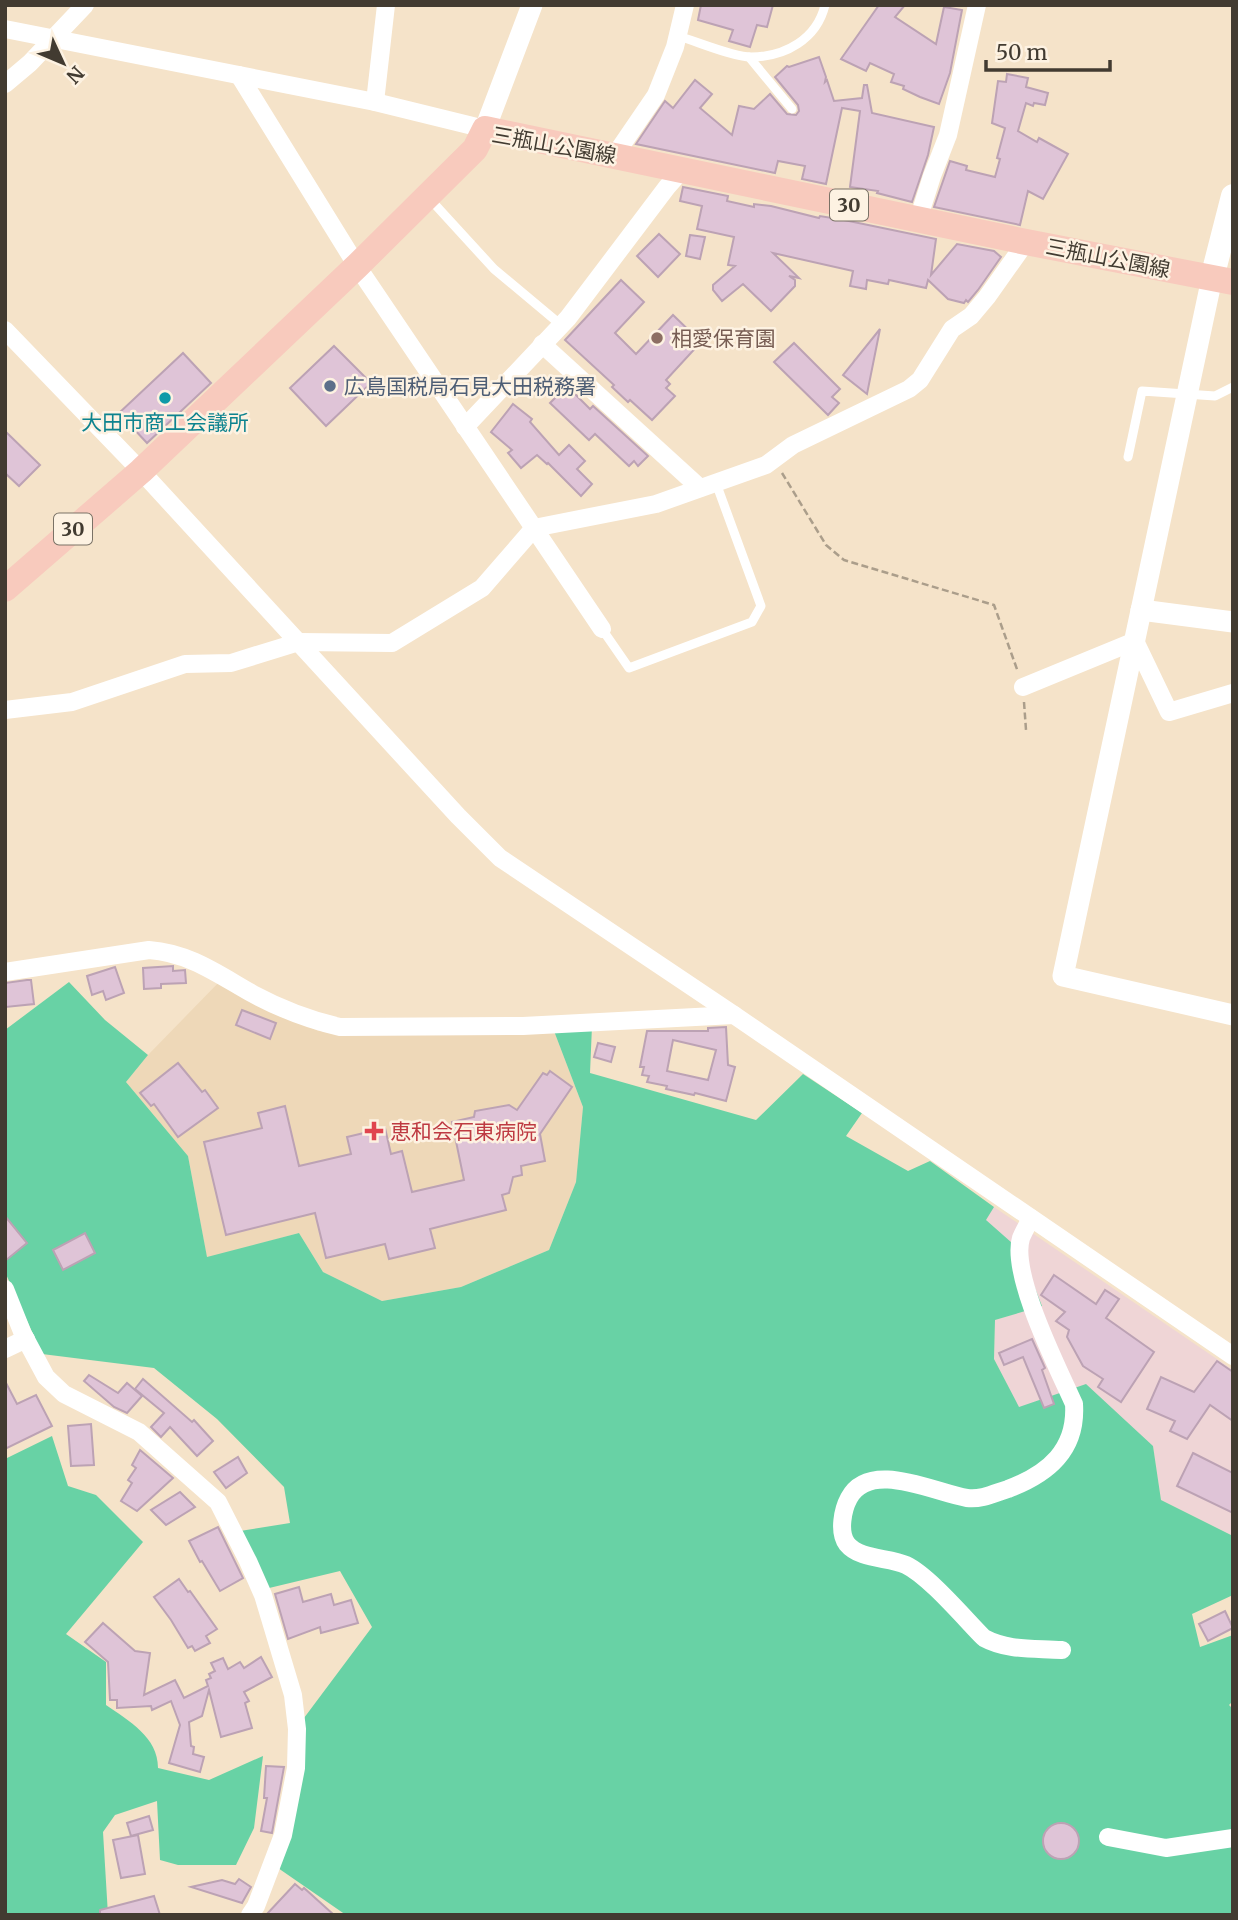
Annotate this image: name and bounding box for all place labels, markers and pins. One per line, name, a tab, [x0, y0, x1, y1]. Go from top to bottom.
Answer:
place label: 相愛保育園	[671, 325, 776, 352]
marker: 相愛保育園	[649, 330, 665, 346]
place label: 広島国税局石見大田税務署	[344, 373, 596, 400]
marker: 広島国税局石見大田税務署	[322, 378, 338, 394]
marker: 大田市商工会議所	[157, 390, 173, 406]
place label: 大田市商工会議所	[81, 409, 249, 436]
place label: 恵和会石東病院	[390, 1118, 537, 1145]
marker: 恵和会石東病院	[364, 1121, 384, 1141]

